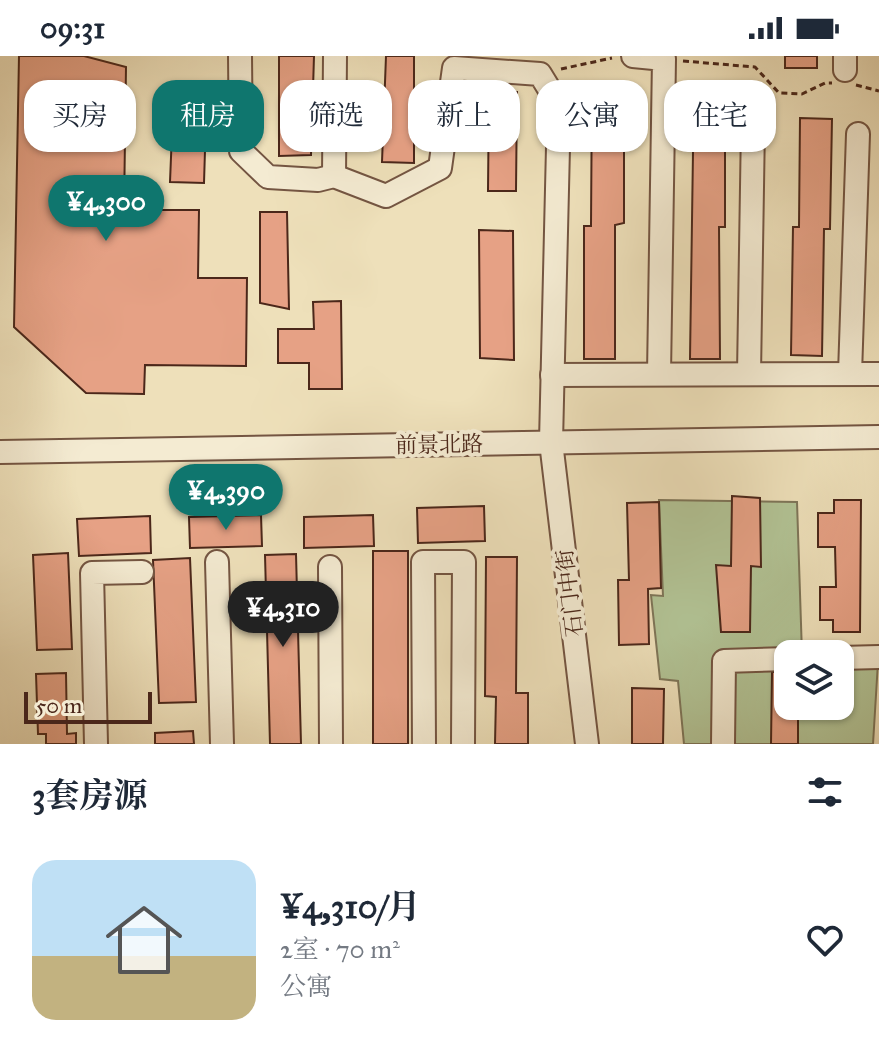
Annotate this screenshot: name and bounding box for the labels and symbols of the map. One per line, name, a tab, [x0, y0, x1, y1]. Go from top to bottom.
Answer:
pin: ¥4,300	[41, 175, 171, 243]
street label: 前景北路	[395, 430, 483, 459]
pin: ¥4,390	[161, 464, 291, 532]
street label: 石门中街	[551, 548, 588, 638]
pin: ¥4,310	[218, 581, 348, 649]
scale bar	[24, 688, 152, 724]

